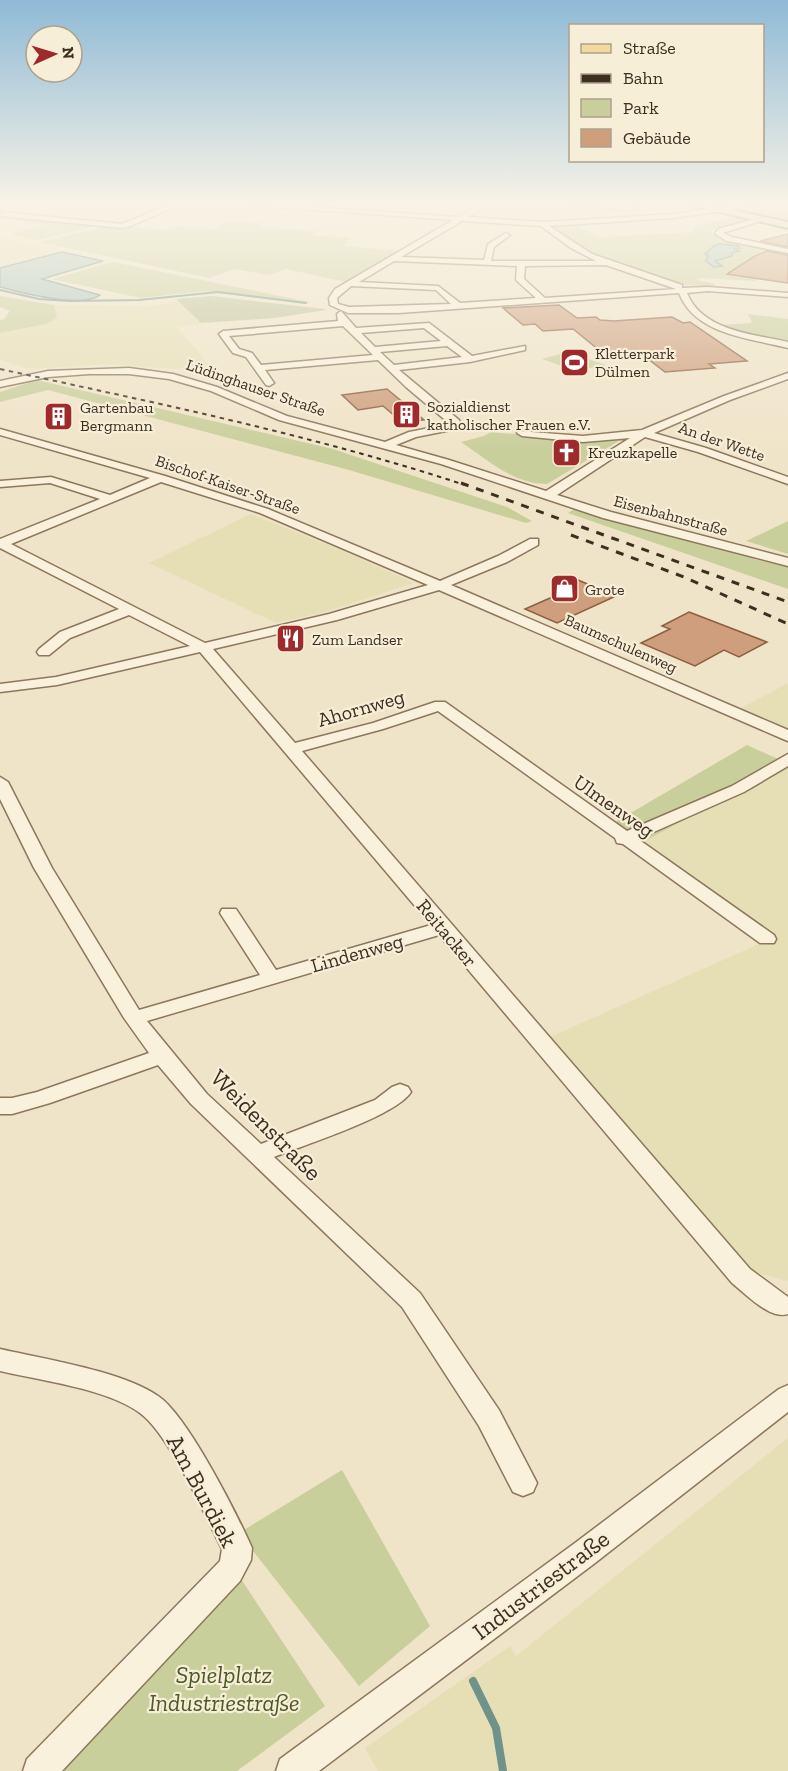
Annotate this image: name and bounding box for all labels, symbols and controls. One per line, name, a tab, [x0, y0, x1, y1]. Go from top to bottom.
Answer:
north arrow	[24, 24, 84, 84]
legend	[569, 24, 764, 162]
text: Straße	[623, 37, 676, 59]
text: N	[59, 46, 78, 60]
text: Bahn	[623, 67, 664, 89]
text: Park	[623, 97, 659, 119]
text: Gebäude	[623, 127, 691, 149]
place label: Kletterpark Dülmen	[595, 344, 675, 381]
sports icon: Kletterpark Dülmen	[558, 346, 590, 378]
street label: Lüdinghauser Straße	[184, 355, 328, 420]
place label: Sozialdienst katholischer Frauen e.V.	[427, 397, 591, 434]
place label: Gartenbau Bergmann	[80, 398, 153, 435]
building icon: Sozialdienst katholischer Frauen e.V.	[390, 399, 422, 431]
building icon: Gartenbau Bergmann	[43, 400, 75, 432]
street label: An der Wette	[676, 418, 768, 465]
church icon: Kreuzkapelle	[551, 436, 583, 468]
place label: Kreuzkapelle	[588, 443, 677, 462]
street label: Bischof-Kaiser-Straße	[153, 451, 303, 518]
street label: Eisenbahnstraße	[612, 491, 730, 540]
shop icon: Grote	[548, 573, 580, 605]
place label: Grote	[585, 580, 624, 599]
street label: Baumschulenweg	[561, 610, 680, 677]
restaurant icon: Zum Landser	[275, 623, 307, 655]
place label: Zum Landser	[312, 630, 403, 649]
street label: Ahornweg	[315, 684, 407, 732]
street label: Ulmenweg	[569, 770, 659, 842]
street label: Reitacker	[412, 894, 482, 972]
street label: Lindenweg	[308, 928, 406, 978]
street label: Weidenstraße	[205, 1063, 328, 1186]
street label: Am Burdiek	[161, 1429, 244, 1553]
street label: Industriestraße	[467, 1524, 615, 1645]
park label: Spielplatz Industriestraße	[149, 1660, 299, 1717]

